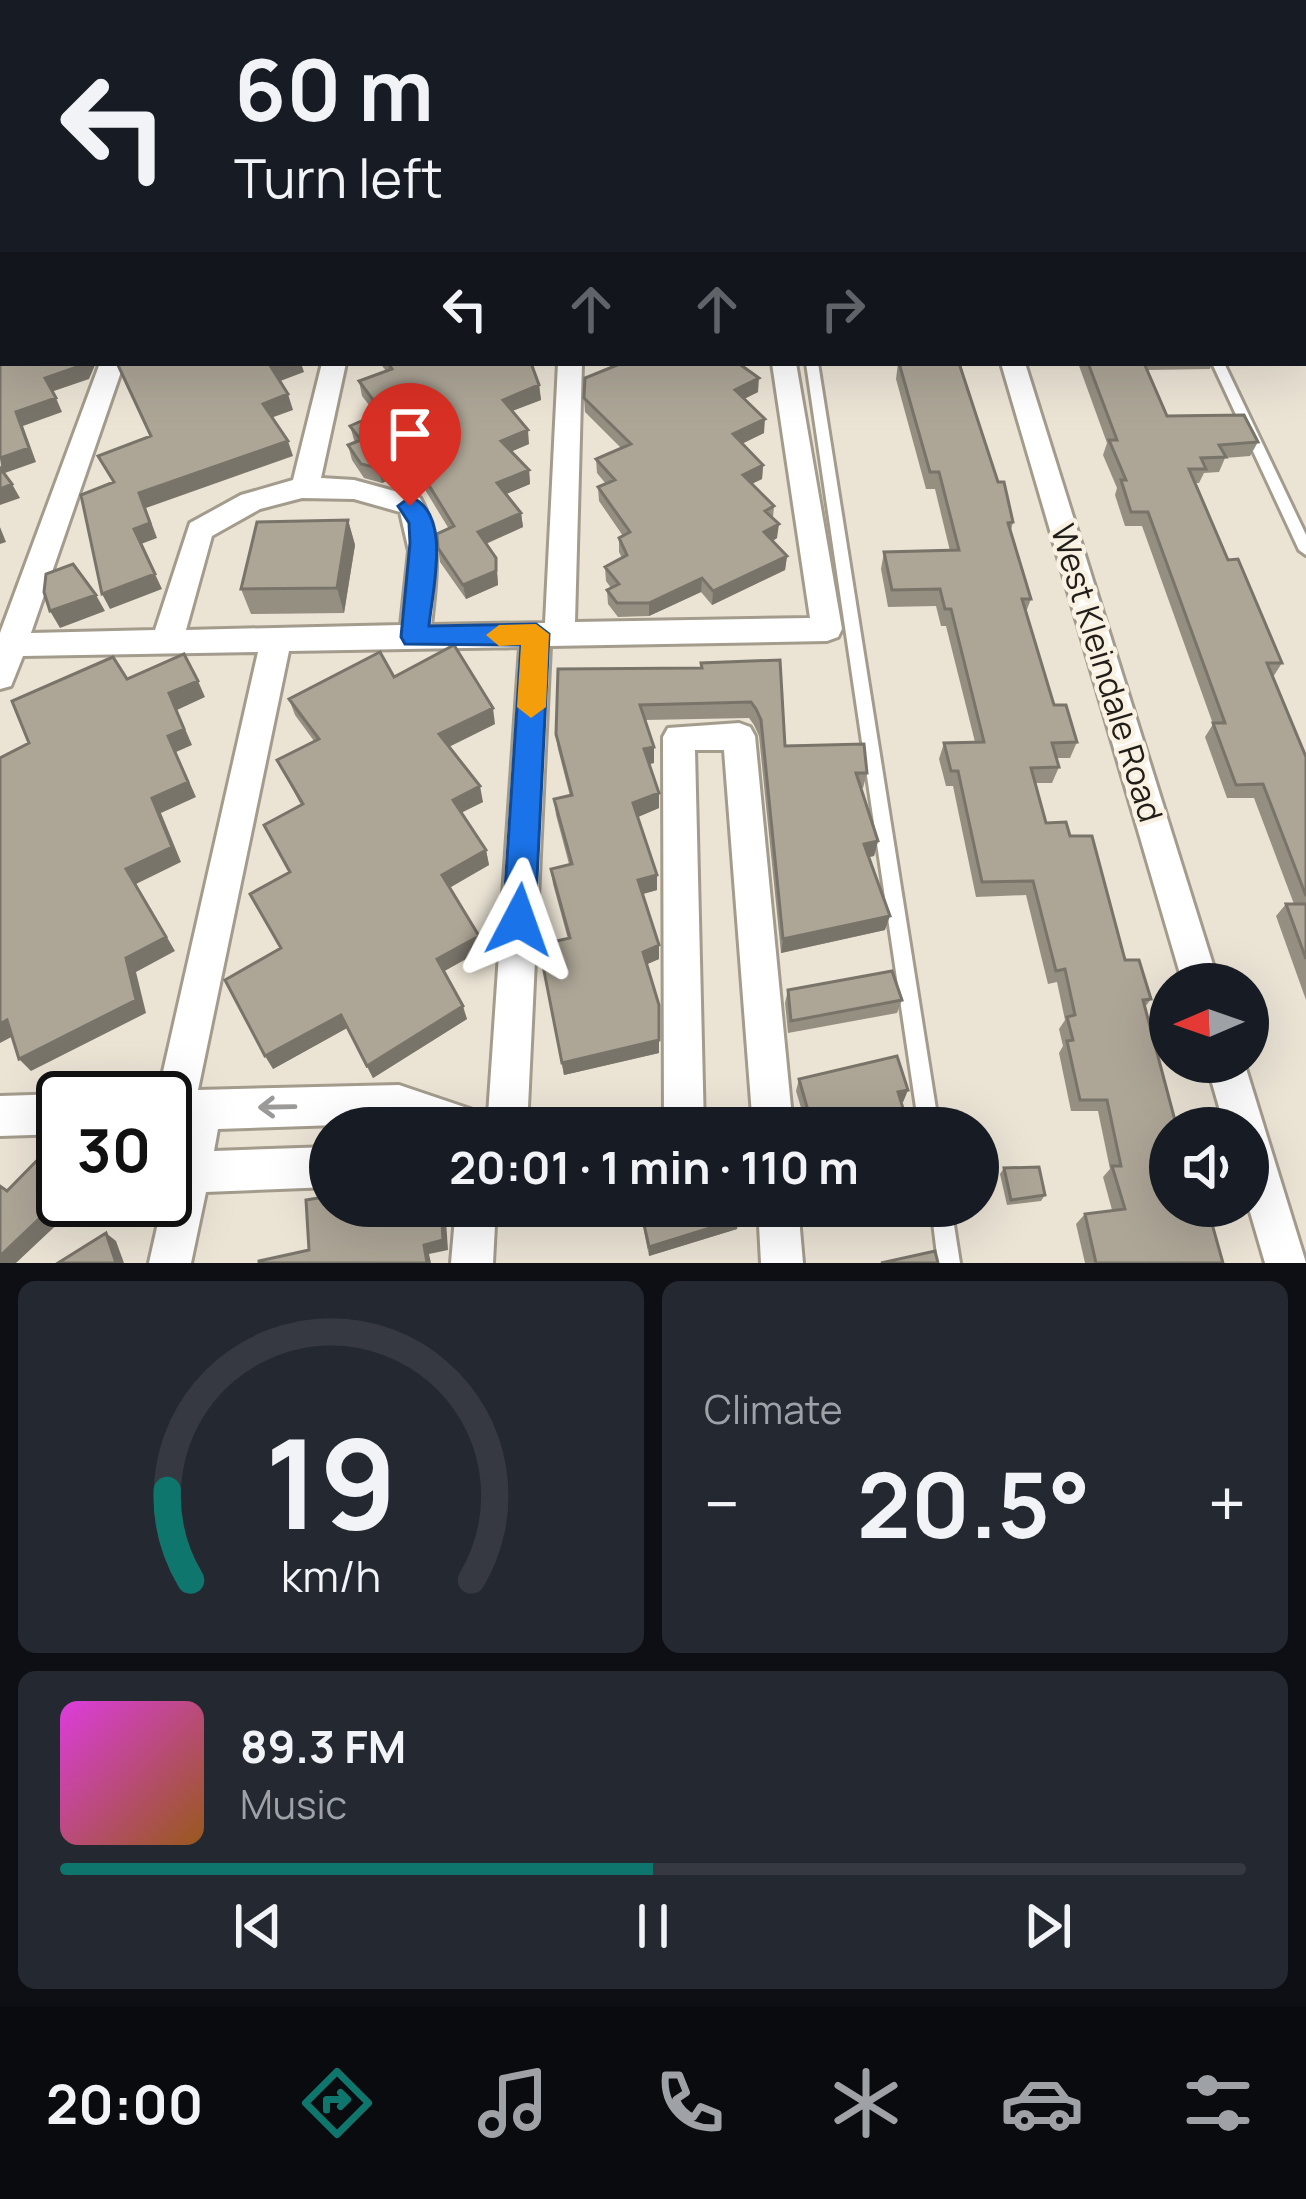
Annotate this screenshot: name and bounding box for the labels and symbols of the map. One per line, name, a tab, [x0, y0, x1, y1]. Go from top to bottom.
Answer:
pin	[359, 383, 461, 506]
street label: West Kleindale Road	[1041, 519, 1174, 827]
position arrow	[456, 857, 582, 983]
north arrow	[1149, 963, 1269, 1083]
speed limit sign: 30	[36, 1071, 192, 1227]
one-way arrow	[258, 1096, 297, 1119]

